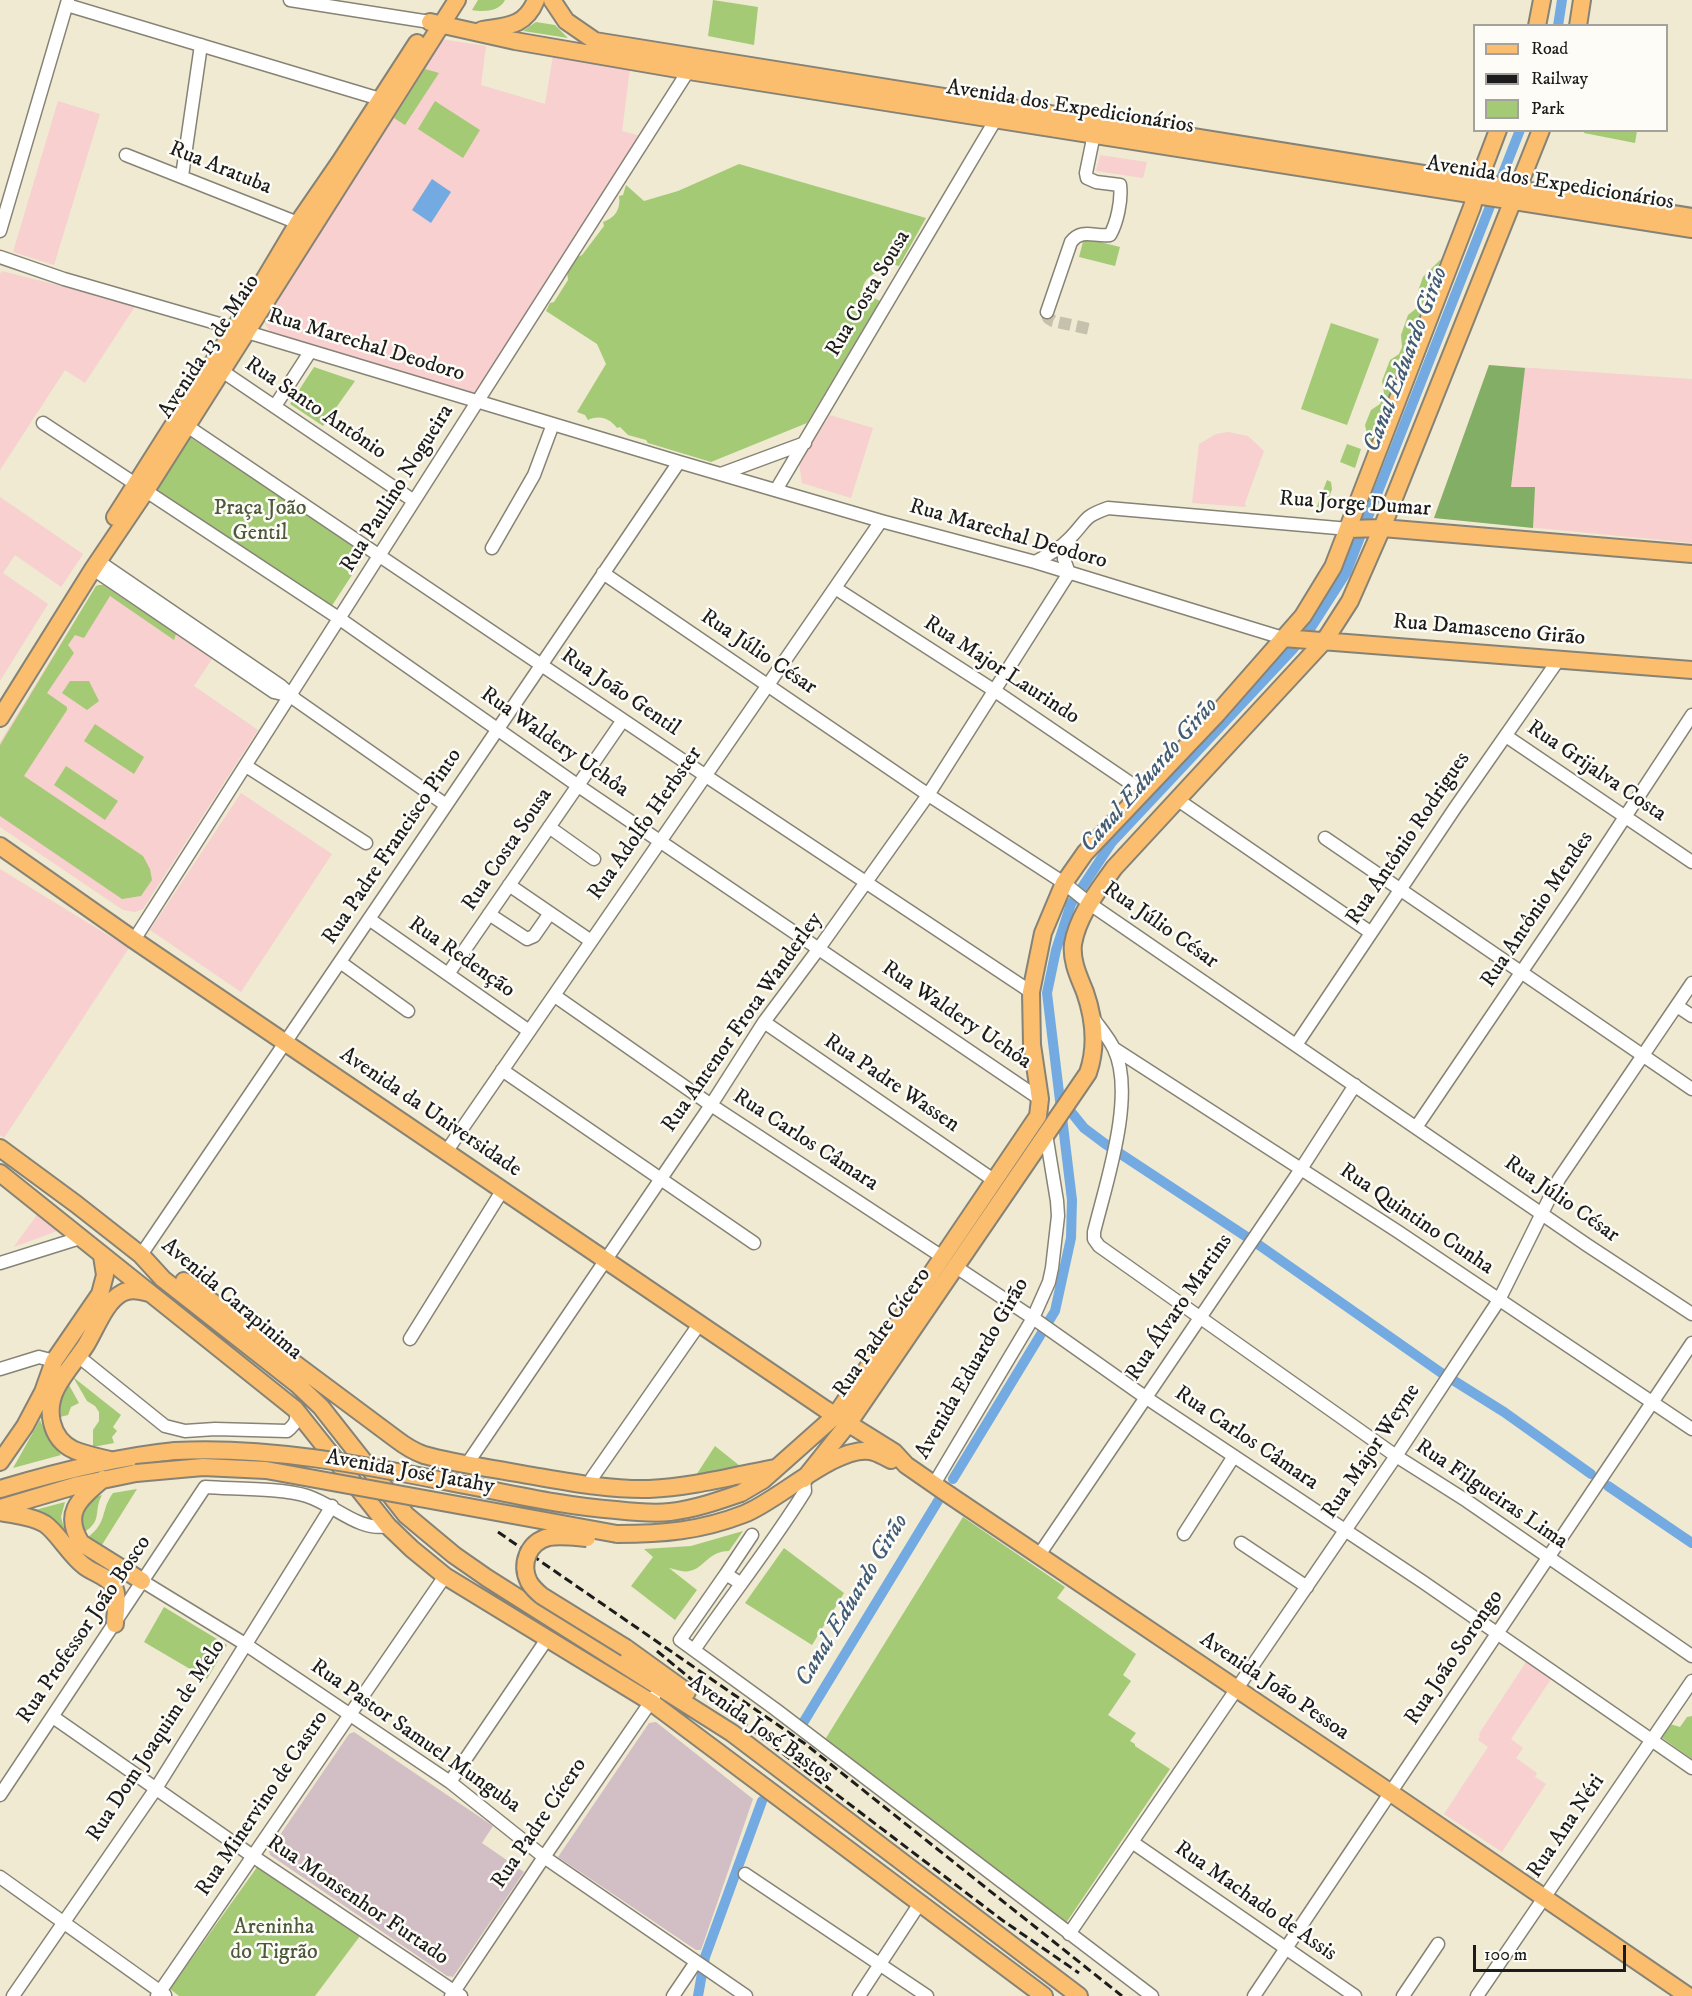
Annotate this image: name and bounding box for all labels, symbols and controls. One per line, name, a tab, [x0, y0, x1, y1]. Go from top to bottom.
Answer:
legend	[1473, 24, 1668, 132]
text: Road	[1531, 38, 1568, 60]
text: Railway	[1531, 68, 1588, 90]
street label: Avenida dos Expedicionários	[944, 75, 1196, 141]
text: Park	[1531, 98, 1565, 120]
street label: Rua Aratuba	[165, 136, 275, 202]
street label: Avenida dos Expedicionários	[1424, 151, 1676, 217]
street label: Rua Costa Sousa	[821, 226, 917, 362]
water label: Canal Eduardo Girão	[1358, 263, 1456, 457]
street label: Avenida 13 de Maio	[154, 270, 266, 424]
street label: Rua Marechal Deodoro	[264, 303, 468, 389]
street label: Rua Santo Antônio	[239, 352, 391, 466]
street label: Rua Paulino Nogueira	[336, 400, 460, 578]
street label: Rua Jorge Dumar	[1278, 487, 1432, 523]
street label: Rua Marechal Deodoro	[906, 494, 1110, 576]
park label: Praça João Gentil	[214, 496, 306, 548]
street label: Rua Júlio César	[695, 604, 821, 702]
street label: Rua Damasceno Girão	[1392, 609, 1586, 653]
street label: Rua Major Laurindo	[918, 611, 1084, 731]
street label: Rua João Gentil	[555, 643, 685, 743]
street label: Rua Waldery Uchôa	[475, 682, 633, 804]
water label: Canal Eduardo Girão	[1075, 693, 1225, 859]
street label: Rua Grijalva Costa	[1521, 716, 1671, 828]
street label: Rua Adolfo Herbster	[583, 742, 709, 906]
street label: Rua Padre Francisco Pinto	[318, 744, 468, 950]
street label: Rua Antônio Rodrigues	[1341, 748, 1477, 930]
street label: Rua Costa Sousa	[457, 783, 559, 917]
street label: Rua Antônio Mendes	[1476, 827, 1600, 993]
street label: Rua Júlio César	[1097, 877, 1223, 975]
street label: Rua Antenor Frota Wanderley	[657, 908, 829, 1138]
street label: Rua Redenção	[403, 912, 519, 1004]
street label: Rua Waldery Uchôa	[876, 956, 1036, 1076]
street label: Rua Padre Wassen	[818, 1029, 964, 1139]
street label: Avenida da Universidade	[334, 1042, 526, 1184]
street label: Rua Carlos Câmara	[727, 1084, 883, 1198]
street label: Rua Júlio César	[1498, 1151, 1624, 1249]
street label: Rua Quintino Cunha	[1334, 1159, 1498, 1281]
street label: Rua Álvaro Martins	[1121, 1229, 1239, 1387]
street label: Avenida Carapinima	[155, 1233, 307, 1367]
street label: Rua Padre Cícero	[829, 1263, 937, 1403]
street label: Avenida Eduardo Girão	[910, 1274, 1036, 1464]
street label: Rua Major Weyne	[1317, 1380, 1427, 1524]
street label: Rua Carlos Câmara	[1169, 1381, 1323, 1497]
street label: Rua Filgueiras Lima	[1410, 1434, 1572, 1556]
street label: Avenida José Jatahy	[324, 1445, 496, 1501]
water label: Canal Eduardo Girão	[790, 1510, 916, 1692]
street label: Rua Professor João Bosco	[12, 1531, 158, 1729]
street label: Rua João Sorongo	[1400, 1586, 1510, 1730]
street label: Avenida João Pessoa	[1194, 1627, 1354, 1747]
street label: Rua Dom Joaquim de Melo	[82, 1635, 232, 1847]
street label: Rua Pastor Samuel Munguba	[305, 1654, 525, 1820]
street label: Avenida José Bastos	[683, 1670, 837, 1790]
street label: Rua Minervino de Castro	[191, 1706, 335, 1902]
street label: Rua Padre Cícero	[487, 1754, 593, 1894]
street label: Rua Ana Néri	[1523, 1770, 1611, 1884]
street label: Rua Monsenhor Furtado	[261, 1830, 453, 1972]
street label: Rua Machado de Assis	[1169, 1836, 1341, 1968]
park label: Areninha do Tigrão	[230, 1915, 318, 1966]
scale bar	[1476, 1933, 1629, 1971]
text: 100 m	[1484, 1944, 1527, 1966]

